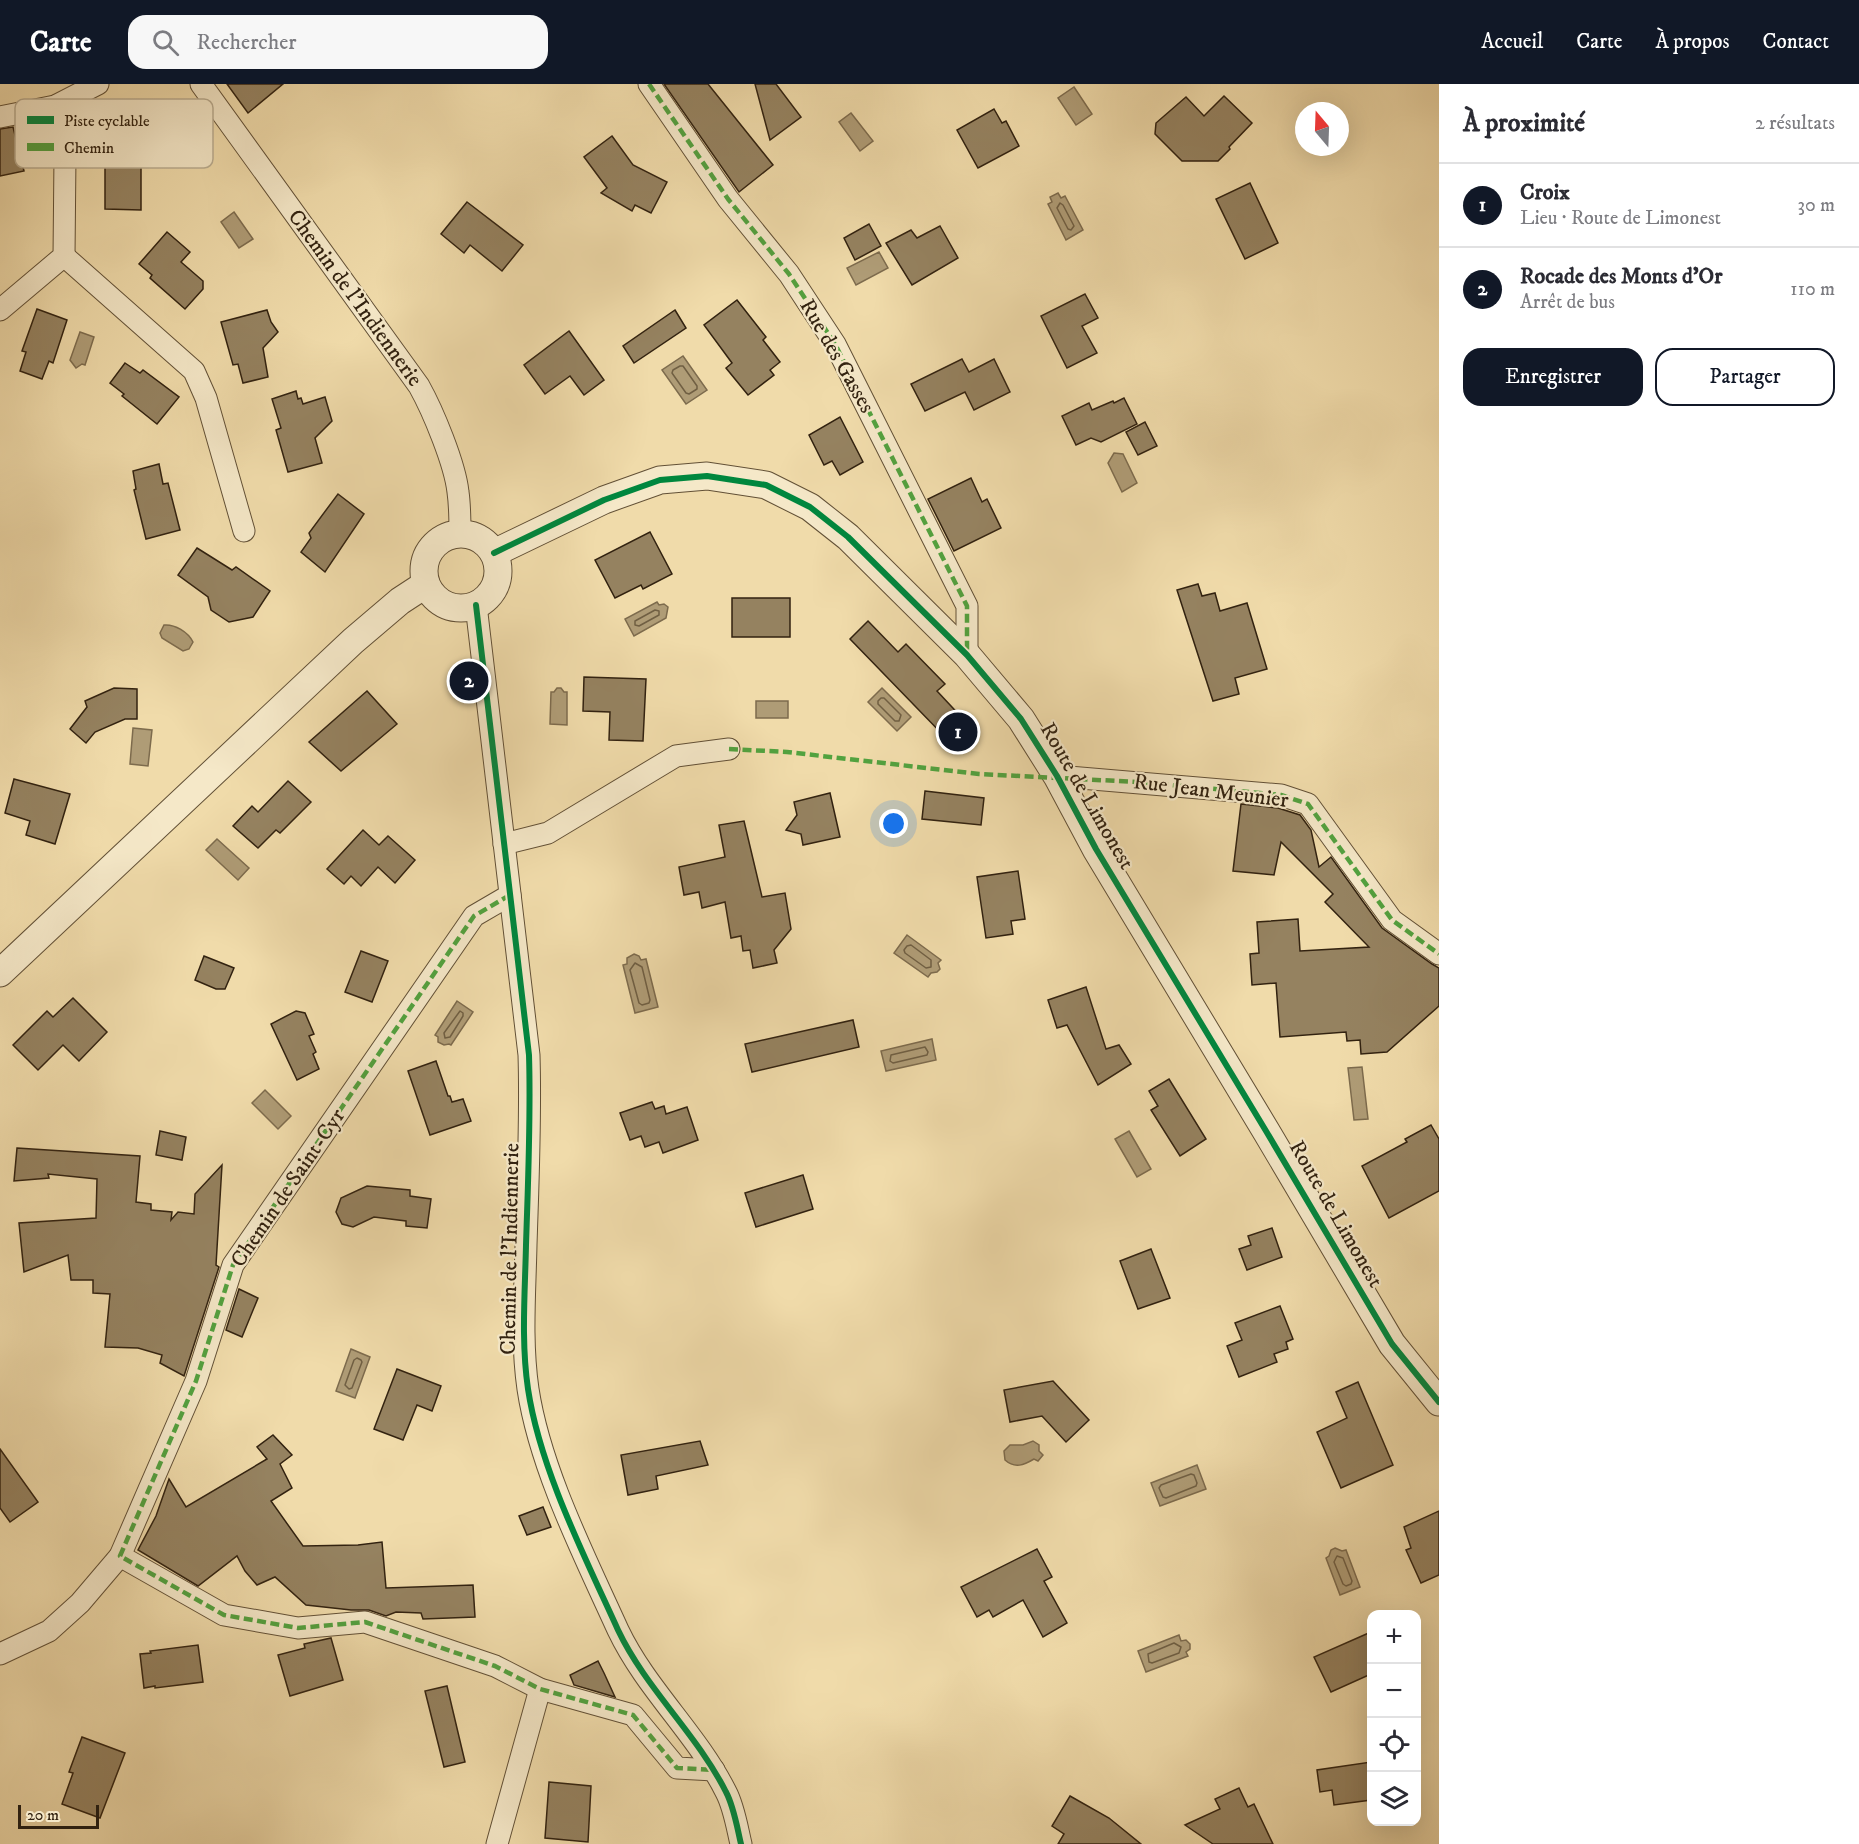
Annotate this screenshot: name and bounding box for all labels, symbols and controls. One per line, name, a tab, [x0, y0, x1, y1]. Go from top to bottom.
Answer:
search box	[128, 15, 548, 69]
text: Carte	[30, 25, 92, 60]
icon: search	[149, 26, 182, 59]
text: Rechercher	[197, 29, 297, 56]
text: Accueil	[1481, 29, 1543, 55]
text: Carte	[1576, 29, 1622, 55]
text: À propos	[1655, 29, 1730, 55]
text: Contact	[1763, 29, 1829, 55]
legend	[15, 99, 213, 168]
north arrow	[1295, 102, 1349, 156]
text: À proximité	[1463, 107, 1585, 140]
text: Piste cyclable	[64, 111, 150, 131]
text: 2 résultats	[1755, 111, 1835, 136]
text: Chemin	[64, 138, 115, 158]
text: Croix	[1520, 179, 1570, 206]
text: 1	[1479, 193, 1486, 218]
text: 30 m	[1797, 193, 1835, 218]
street label: Chemin de l'Indiennerie	[282, 204, 428, 392]
text: Lieu · Route de Limonest	[1520, 206, 1721, 231]
text: Rocade des Monts d'Or	[1520, 263, 1722, 290]
text: 2	[1478, 277, 1487, 302]
text: 110 m	[1790, 277, 1835, 302]
text: Arrêt de bus	[1520, 290, 1615, 315]
street label: Rue des Gasses	[794, 294, 880, 418]
button: Enregistrer	[1463, 348, 1643, 406]
button: Partager	[1655, 348, 1835, 406]
pin: 2	[450, 658, 488, 704]
pin: 1	[938, 710, 978, 754]
street label: Route de Limonest	[1034, 718, 1140, 874]
street label: Rue Jean Meunier	[1132, 768, 1291, 814]
your location	[879, 809, 908, 838]
street label: Chemin de Saint-Cyr	[225, 1103, 351, 1272]
street label: Route de Limonest	[1283, 1136, 1389, 1292]
street label: Chemin de l'Indiennerie	[495, 1143, 525, 1355]
map controls	[1367, 1610, 1421, 1826]
button: +	[1367, 1610, 1421, 1664]
button: −	[1367, 1664, 1421, 1718]
button: locate	[1367, 1718, 1421, 1772]
button: layers	[1367, 1772, 1421, 1826]
scale bar	[18, 1802, 99, 1830]
text: 20 m	[27, 1805, 59, 1825]

